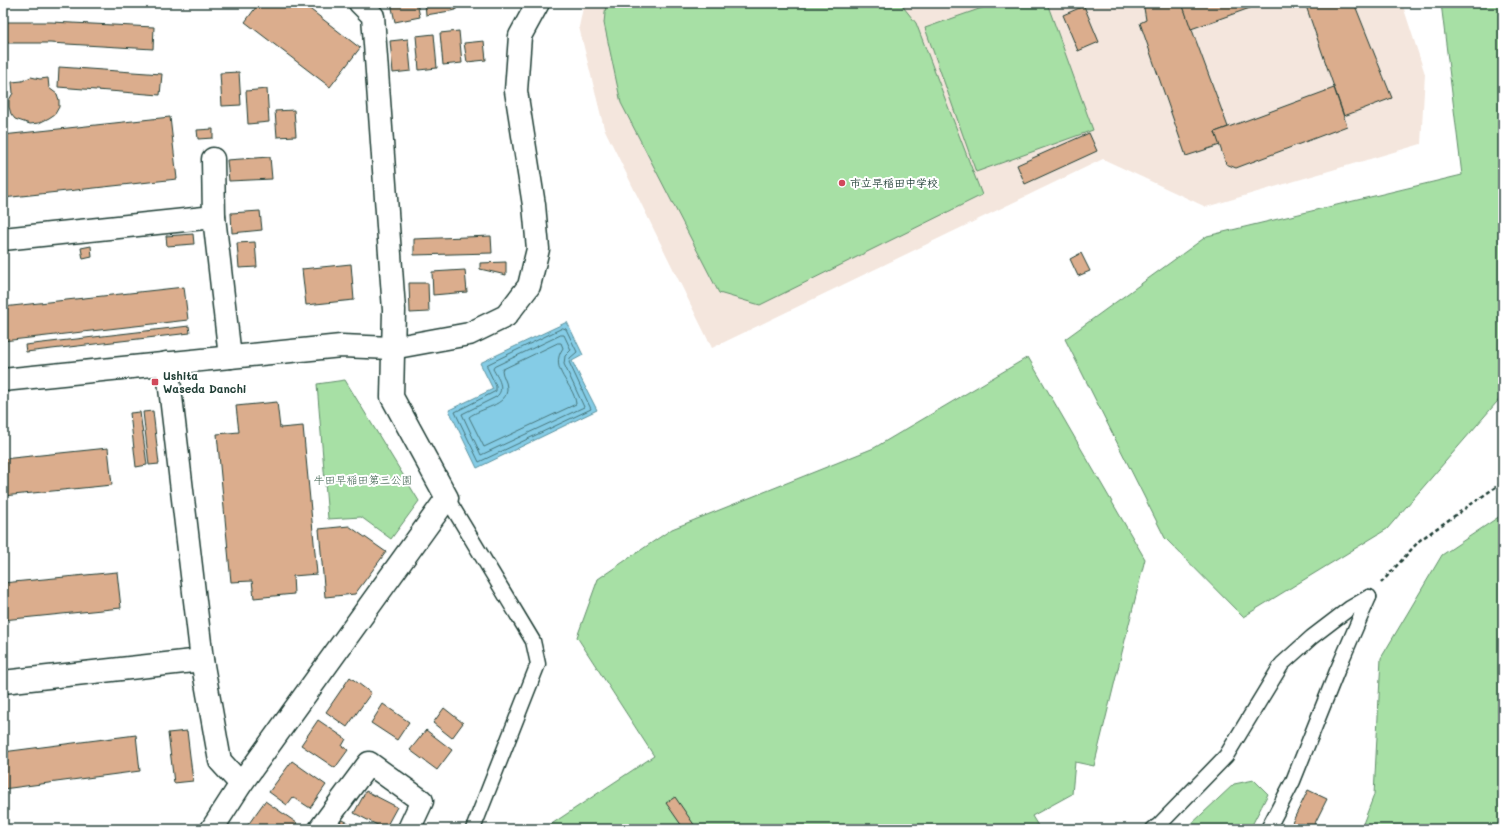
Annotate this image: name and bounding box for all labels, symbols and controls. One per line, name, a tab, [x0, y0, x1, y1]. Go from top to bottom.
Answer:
place label: 市立早稲田中学校	[850, 175, 938, 190]
marker: 市立早稲田中学校	[837, 178, 847, 188]
place label: Ushita Waseda Danchi	[163, 368, 247, 396]
marker: Ushita Waseda Danchi	[150, 377, 160, 387]
park label: 牛田早稲田第三公園	[314, 472, 413, 487]

